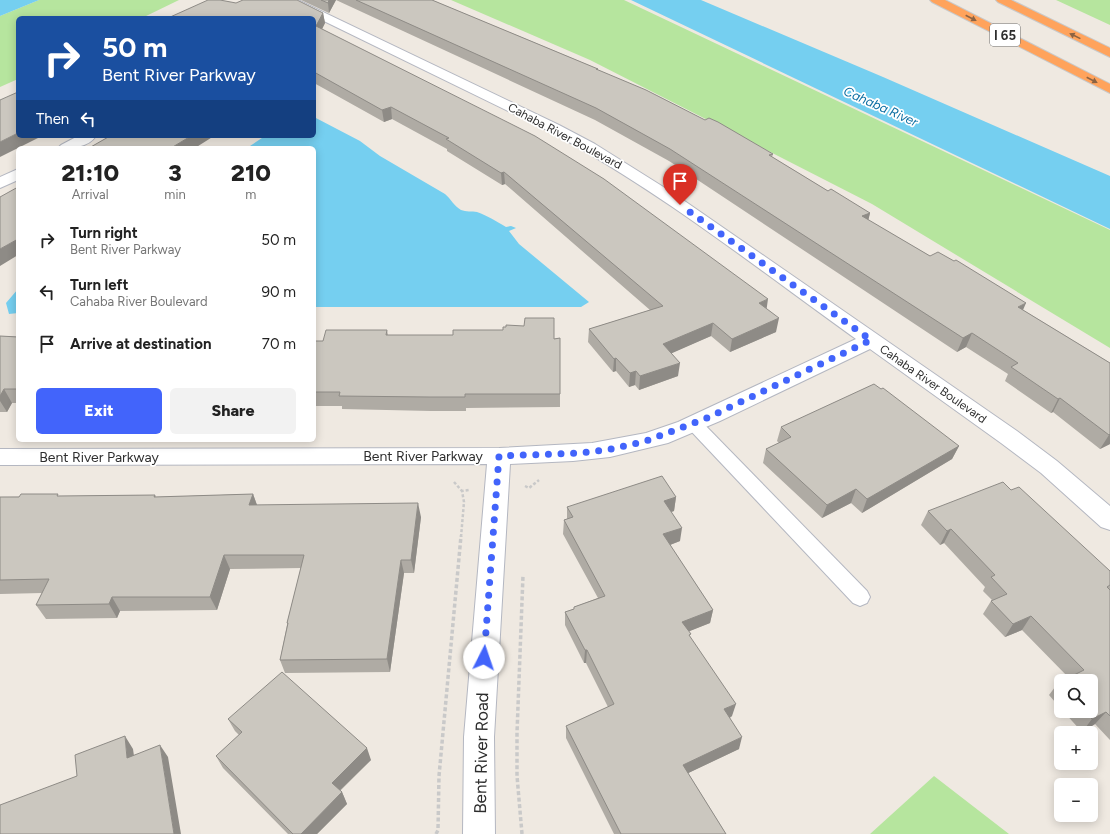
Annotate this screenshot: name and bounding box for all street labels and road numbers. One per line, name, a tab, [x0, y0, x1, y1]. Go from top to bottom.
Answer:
road number: I 65	[990, 24, 1020, 46]
street label: Cahaba River Boulevard	[506, 100, 624, 172]
street label: Cahaba River Boulevard	[877, 342, 989, 426]
street label: Bent River Parkway	[363, 448, 483, 465]
street label: Bent River Parkway	[39, 449, 159, 466]
street label: Bent River Road	[470, 692, 492, 814]

